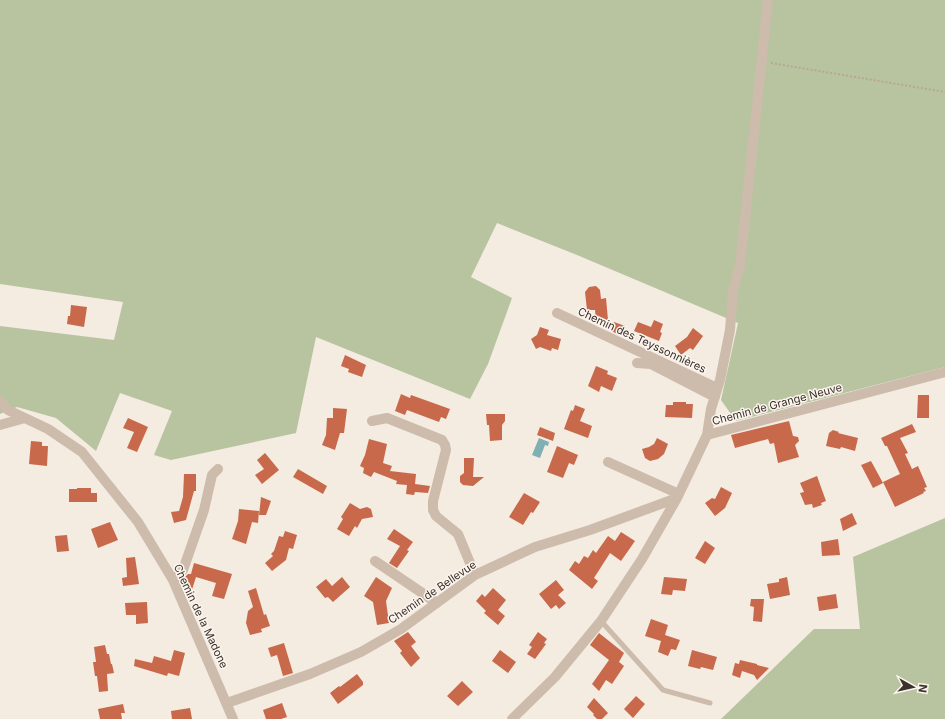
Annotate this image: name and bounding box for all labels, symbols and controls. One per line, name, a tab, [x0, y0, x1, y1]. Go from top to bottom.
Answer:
street label: Chemin des Teyssonnières	[576, 304, 709, 376]
street label: Chemin de Grange Neuve	[710, 380, 844, 428]
street label: Chemin de Bellevue	[385, 557, 479, 627]
street label: Chemin de la Madone	[171, 562, 231, 670]
north arrow	[893, 667, 933, 707]
text: N	[915, 683, 930, 694]

